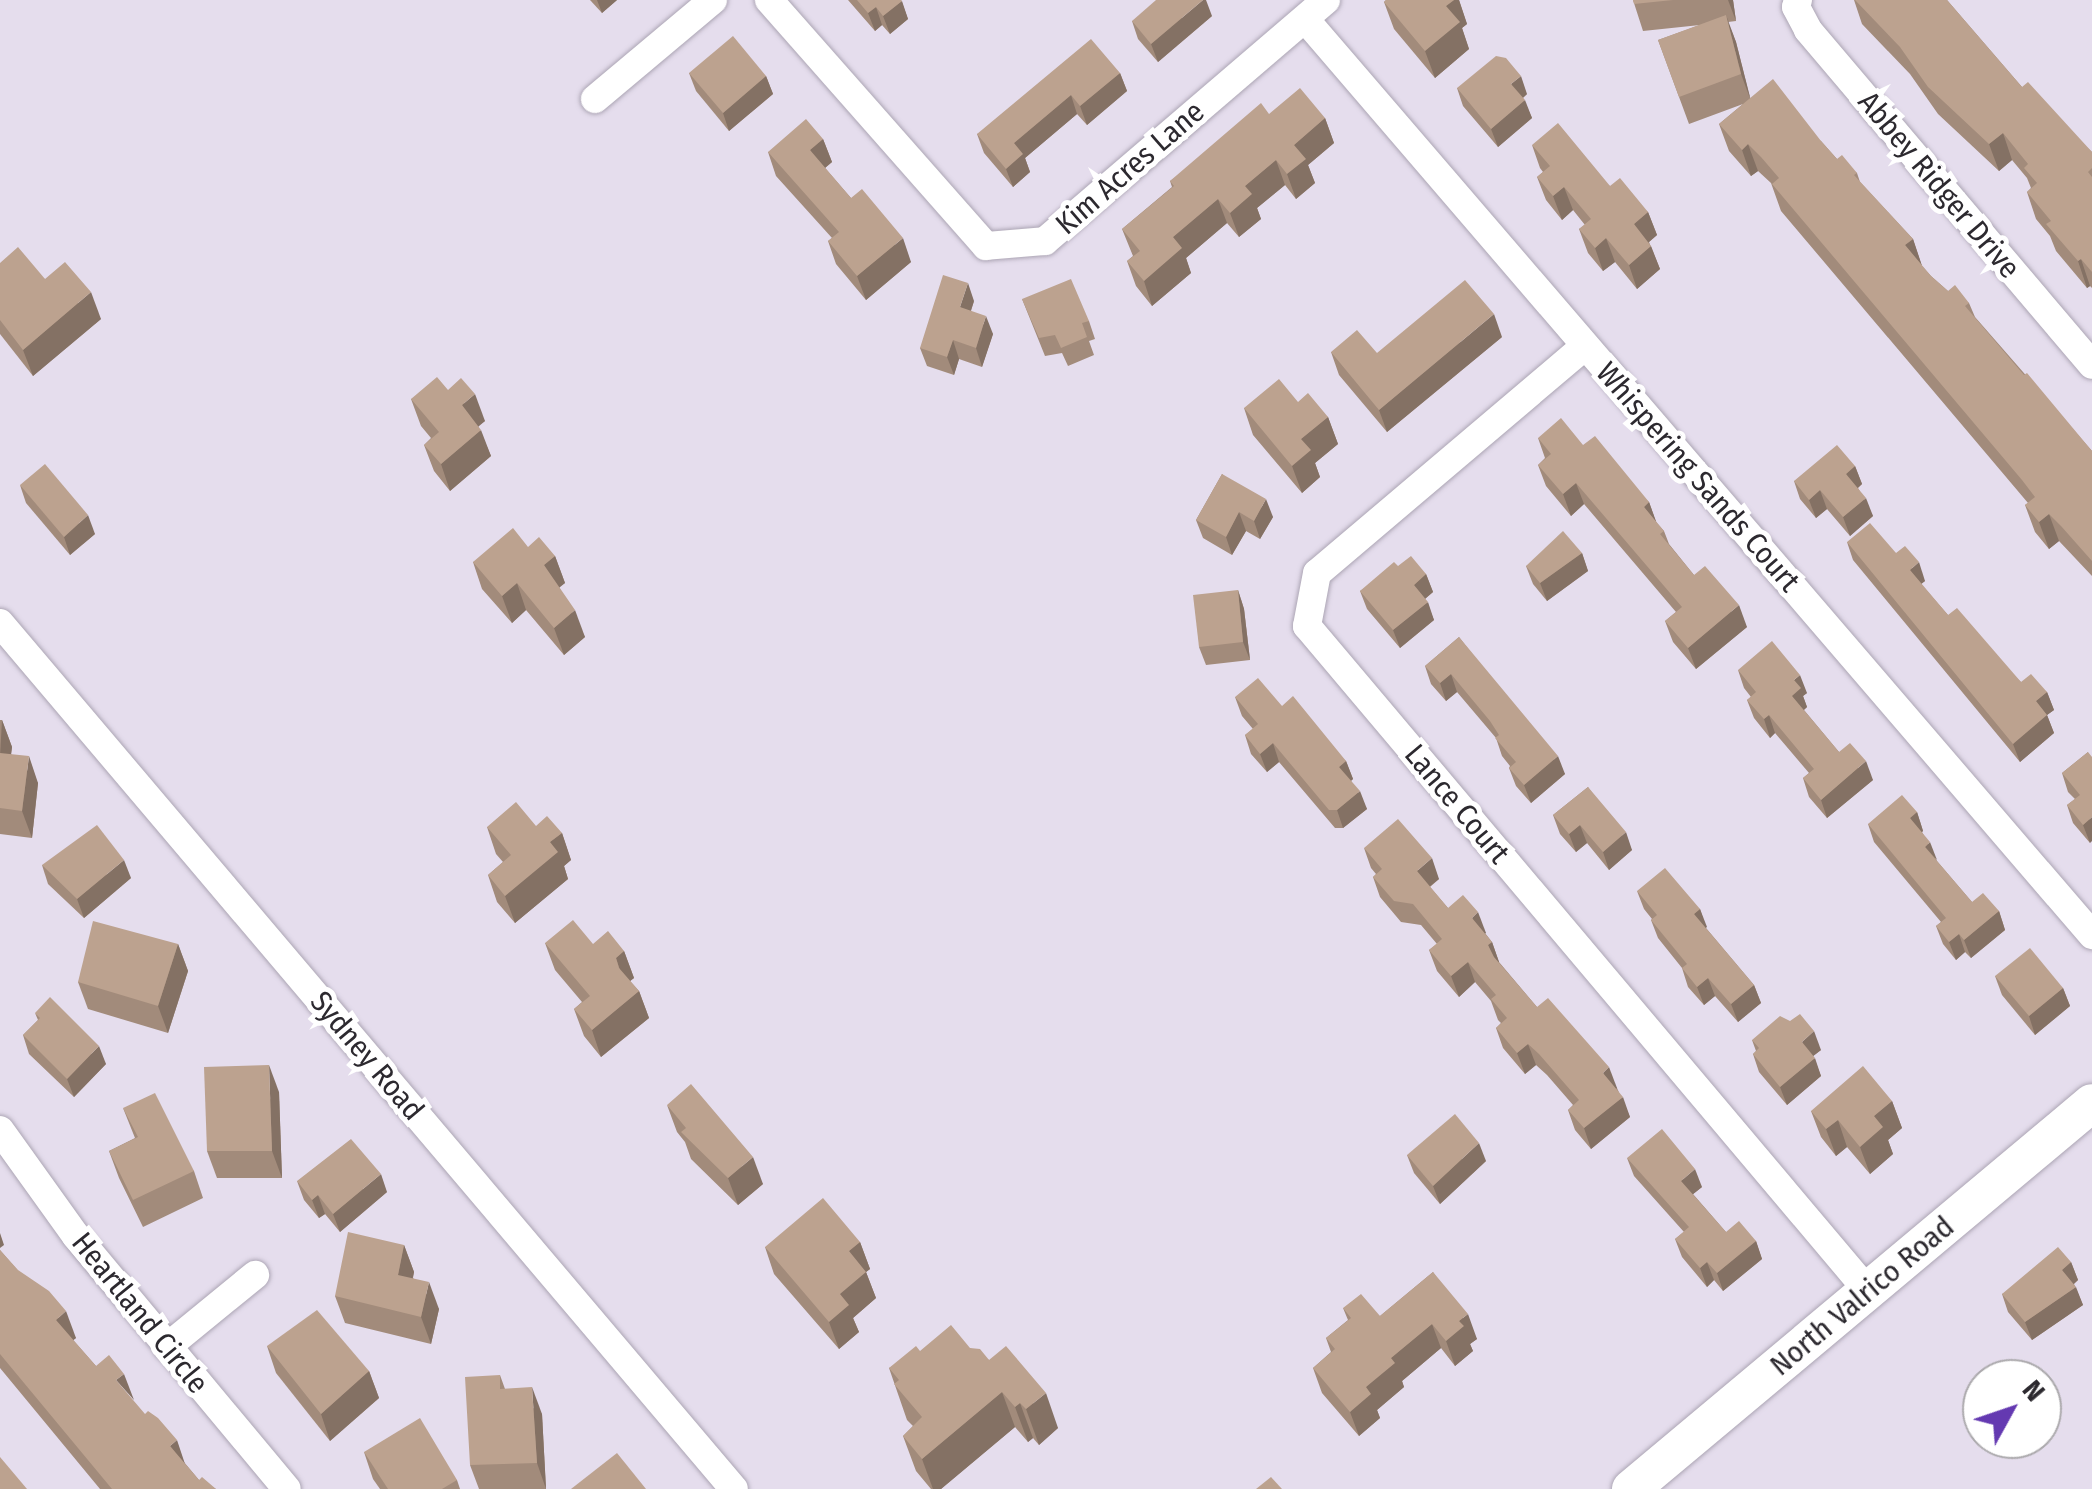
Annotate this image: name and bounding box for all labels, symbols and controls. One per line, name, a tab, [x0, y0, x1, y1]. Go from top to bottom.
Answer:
street label: Abbey Ridger Drive	[1851, 84, 2027, 286]
street label: Kim Acres Lane	[1048, 94, 1212, 242]
street label: Whispering Sands Court	[1589, 355, 1807, 599]
street label: Lance Court	[1397, 737, 1517, 871]
street label: Sydney Road	[303, 984, 431, 1128]
street label: North Valrico Road	[1763, 1209, 1961, 1383]
street label: Heartland Circle	[64, 1225, 216, 1401]
north arrow	[1962, 1359, 2062, 1459]
text: N	[2016, 1374, 2052, 1408]

